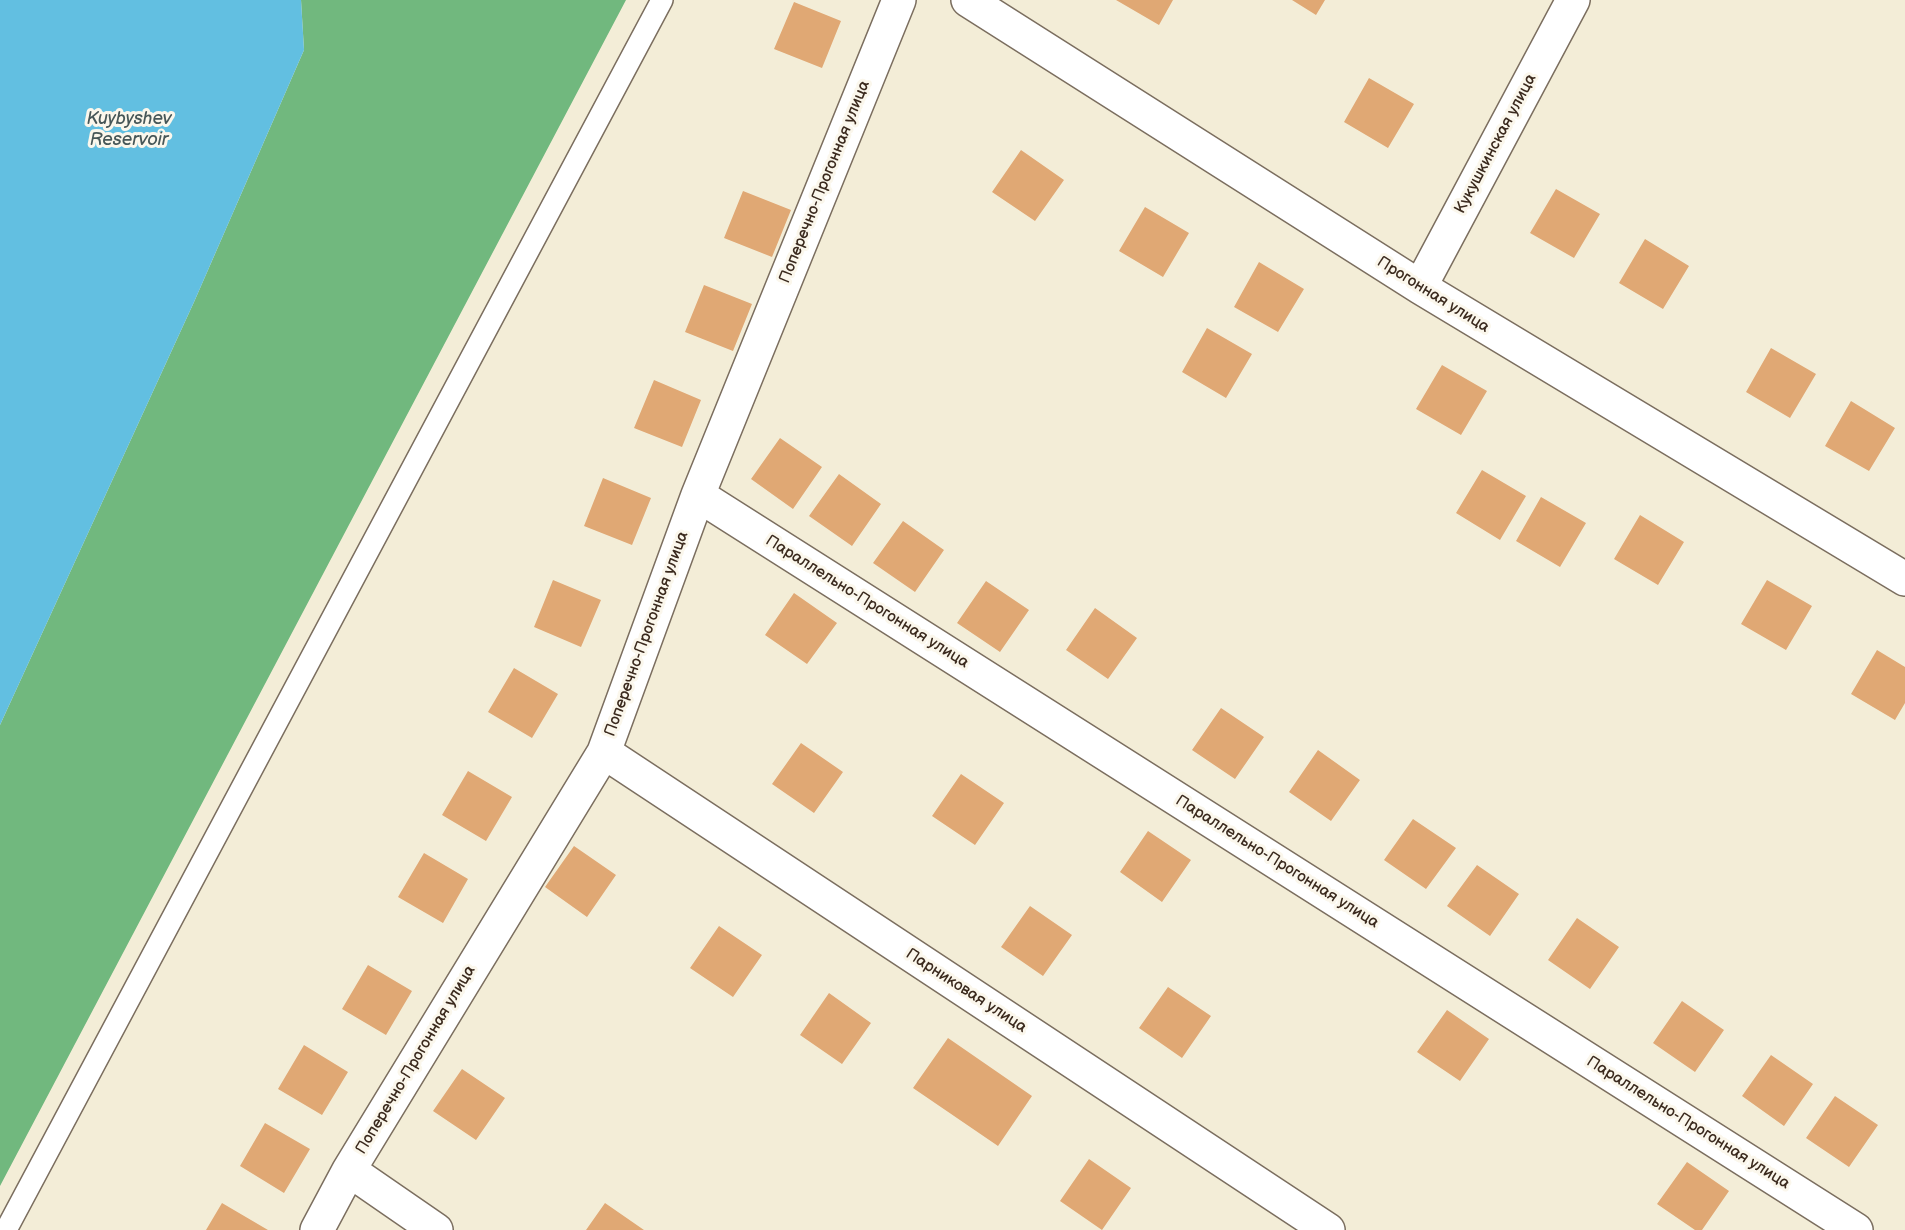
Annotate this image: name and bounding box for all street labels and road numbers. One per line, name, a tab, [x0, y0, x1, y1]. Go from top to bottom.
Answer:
street label: Кукушкинская улица	[1451, 71, 1541, 217]
street label: Поперечно-Прогонная улица	[776, 78, 874, 286]
street label: Прогонная улица	[1373, 253, 1493, 337]
street label: Поперечно-Прогонная улица	[601, 529, 693, 739]
street label: Параллельно-Прогонная улица	[762, 531, 972, 673]
street label: Параллельно-Прогонная улица	[1172, 791, 1382, 933]
street label: Парниковая улица	[902, 945, 1030, 1037]
street label: Поперечно-Прогонная улица	[352, 962, 480, 1158]
street label: Параллельно-Прогонная улица	[1583, 1052, 1793, 1194]

